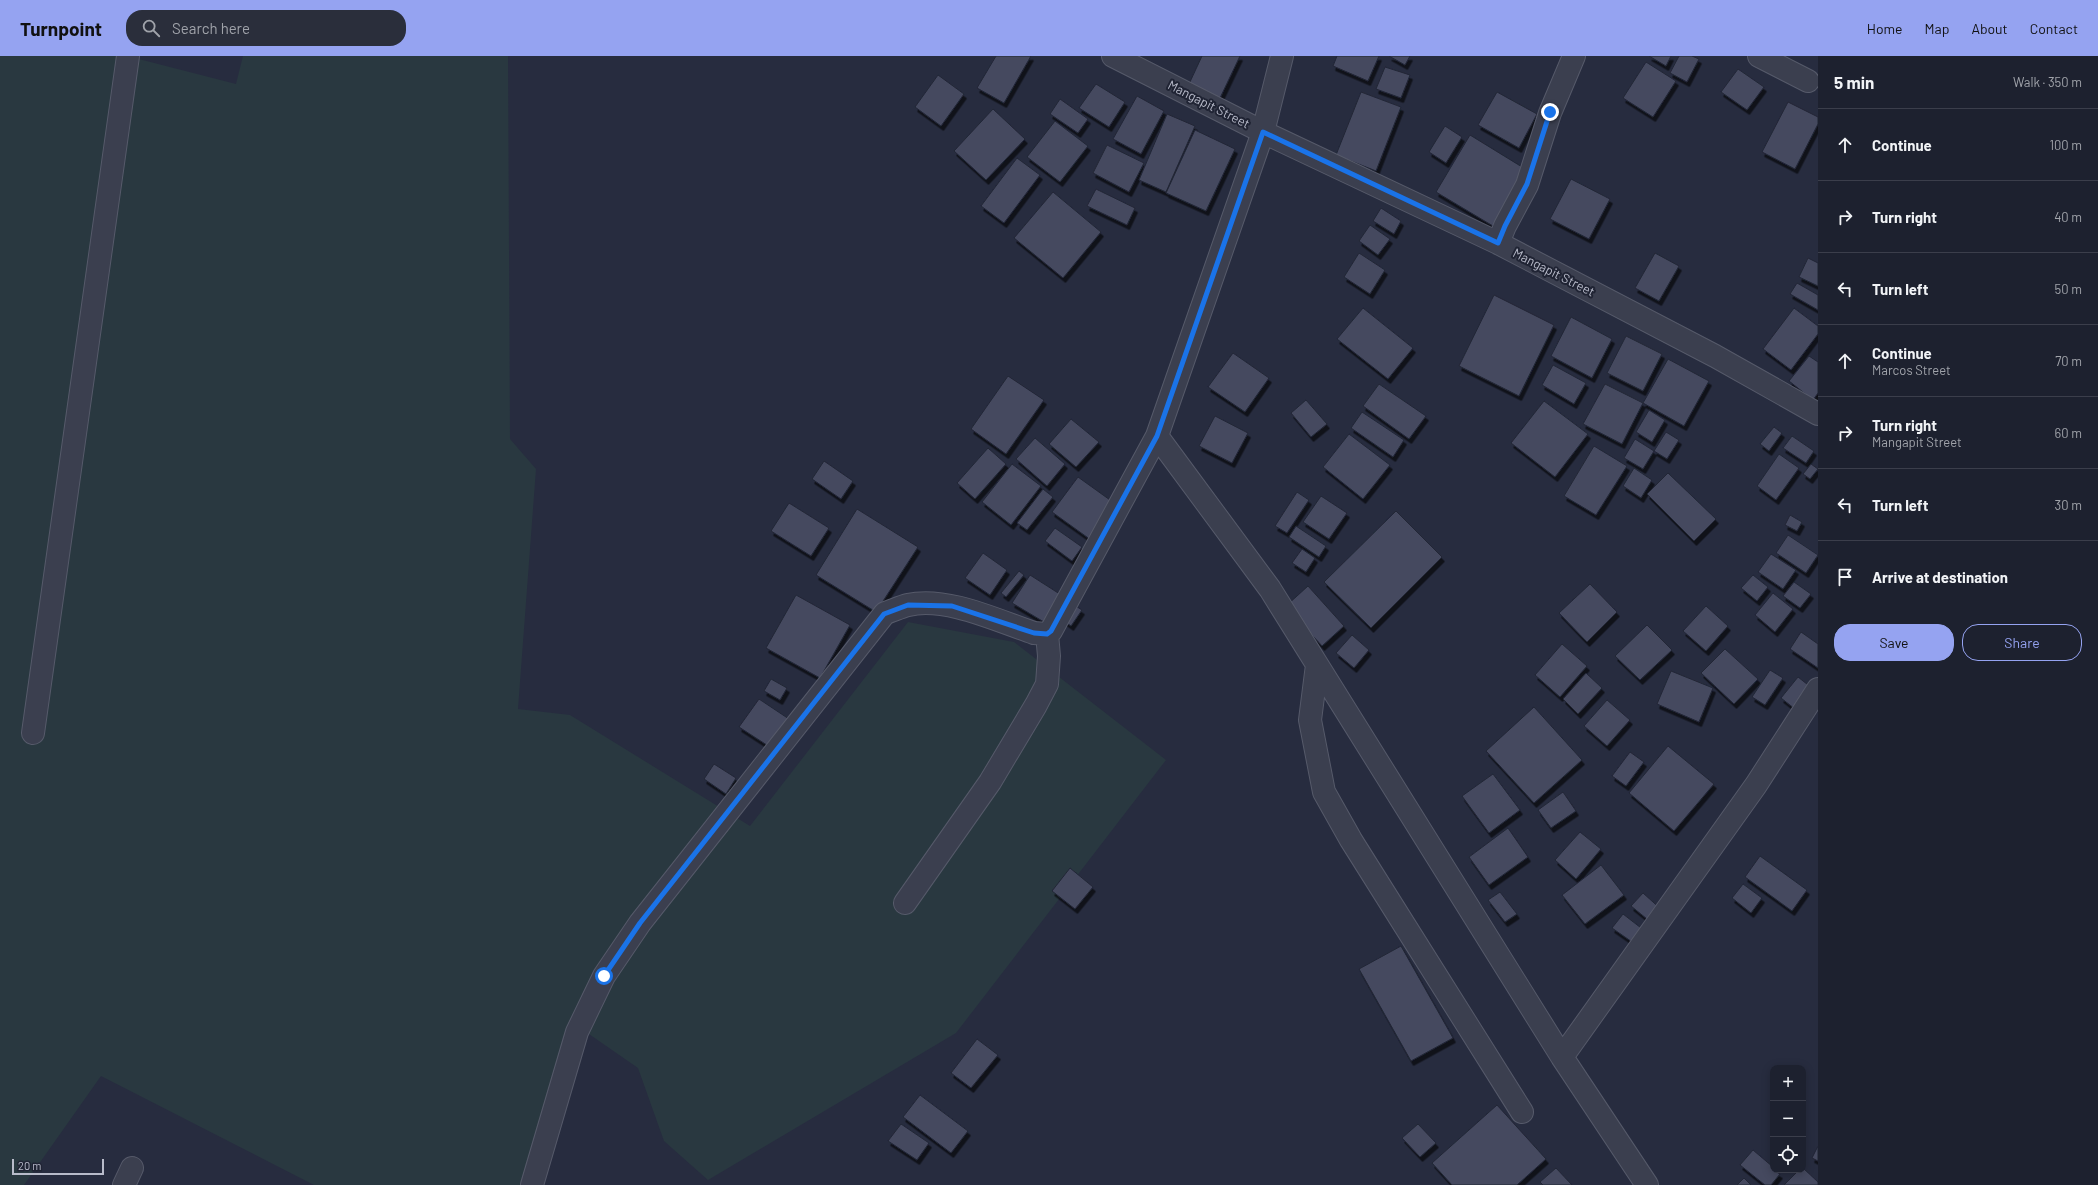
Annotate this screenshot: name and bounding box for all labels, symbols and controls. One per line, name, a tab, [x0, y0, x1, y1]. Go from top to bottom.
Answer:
search box	[126, 10, 406, 46]
text: Turnpoint	[20, 17, 102, 40]
icon: search	[140, 17, 162, 39]
text: Search here	[172, 19, 250, 37]
text: Home	[1867, 20, 1903, 37]
text: Map	[1925, 20, 1949, 37]
text: About	[1971, 20, 2008, 37]
text: Contact	[2030, 20, 2078, 37]
text: 5 min	[1834, 72, 1874, 92]
text: Walk · 350 m	[2013, 74, 2082, 90]
street label: Mangapit Street	[1165, 76, 1253, 132]
route end	[1541, 103, 1559, 121]
icon: ahead	[1834, 134, 1856, 156]
text: Continue	[1872, 136, 1932, 154]
text: 100 m	[2049, 137, 2082, 153]
icon: right	[1834, 206, 1856, 228]
text: Turn right	[1872, 208, 1937, 226]
text: 40 m	[2054, 209, 2082, 225]
street label: Mangapit Street	[1510, 244, 1598, 300]
icon: left	[1834, 278, 1856, 300]
text: Turn left	[1872, 280, 1928, 298]
text: 50 m	[2055, 281, 2082, 297]
text: Continue	[1872, 344, 1932, 362]
icon: ahead	[1834, 350, 1856, 372]
text: 70 m	[2055, 353, 2082, 369]
text: Marcos Street	[1872, 362, 1951, 378]
text: Turn right	[1872, 416, 1937, 434]
icon: right	[1834, 422, 1856, 444]
text: 60 m	[2055, 425, 2082, 441]
text: Mangapit Street	[1872, 434, 1962, 450]
icon: left	[1834, 494, 1856, 516]
text: Turn left	[1872, 496, 1928, 514]
text: 30 m	[2055, 497, 2082, 513]
icon: arrive	[1834, 566, 1856, 588]
text: Arrive at destination	[1872, 568, 2008, 586]
button: Save	[1834, 624, 1954, 661]
button: Share	[1962, 624, 2082, 661]
route start	[595, 967, 613, 985]
map controls	[1770, 1065, 1806, 1173]
button: +	[1770, 1065, 1806, 1101]
button: −	[1770, 1101, 1806, 1137]
button: locate	[1770, 1137, 1806, 1173]
scale bar	[12, 1157, 104, 1176]
text: 20 m	[18, 1159, 41, 1172]

